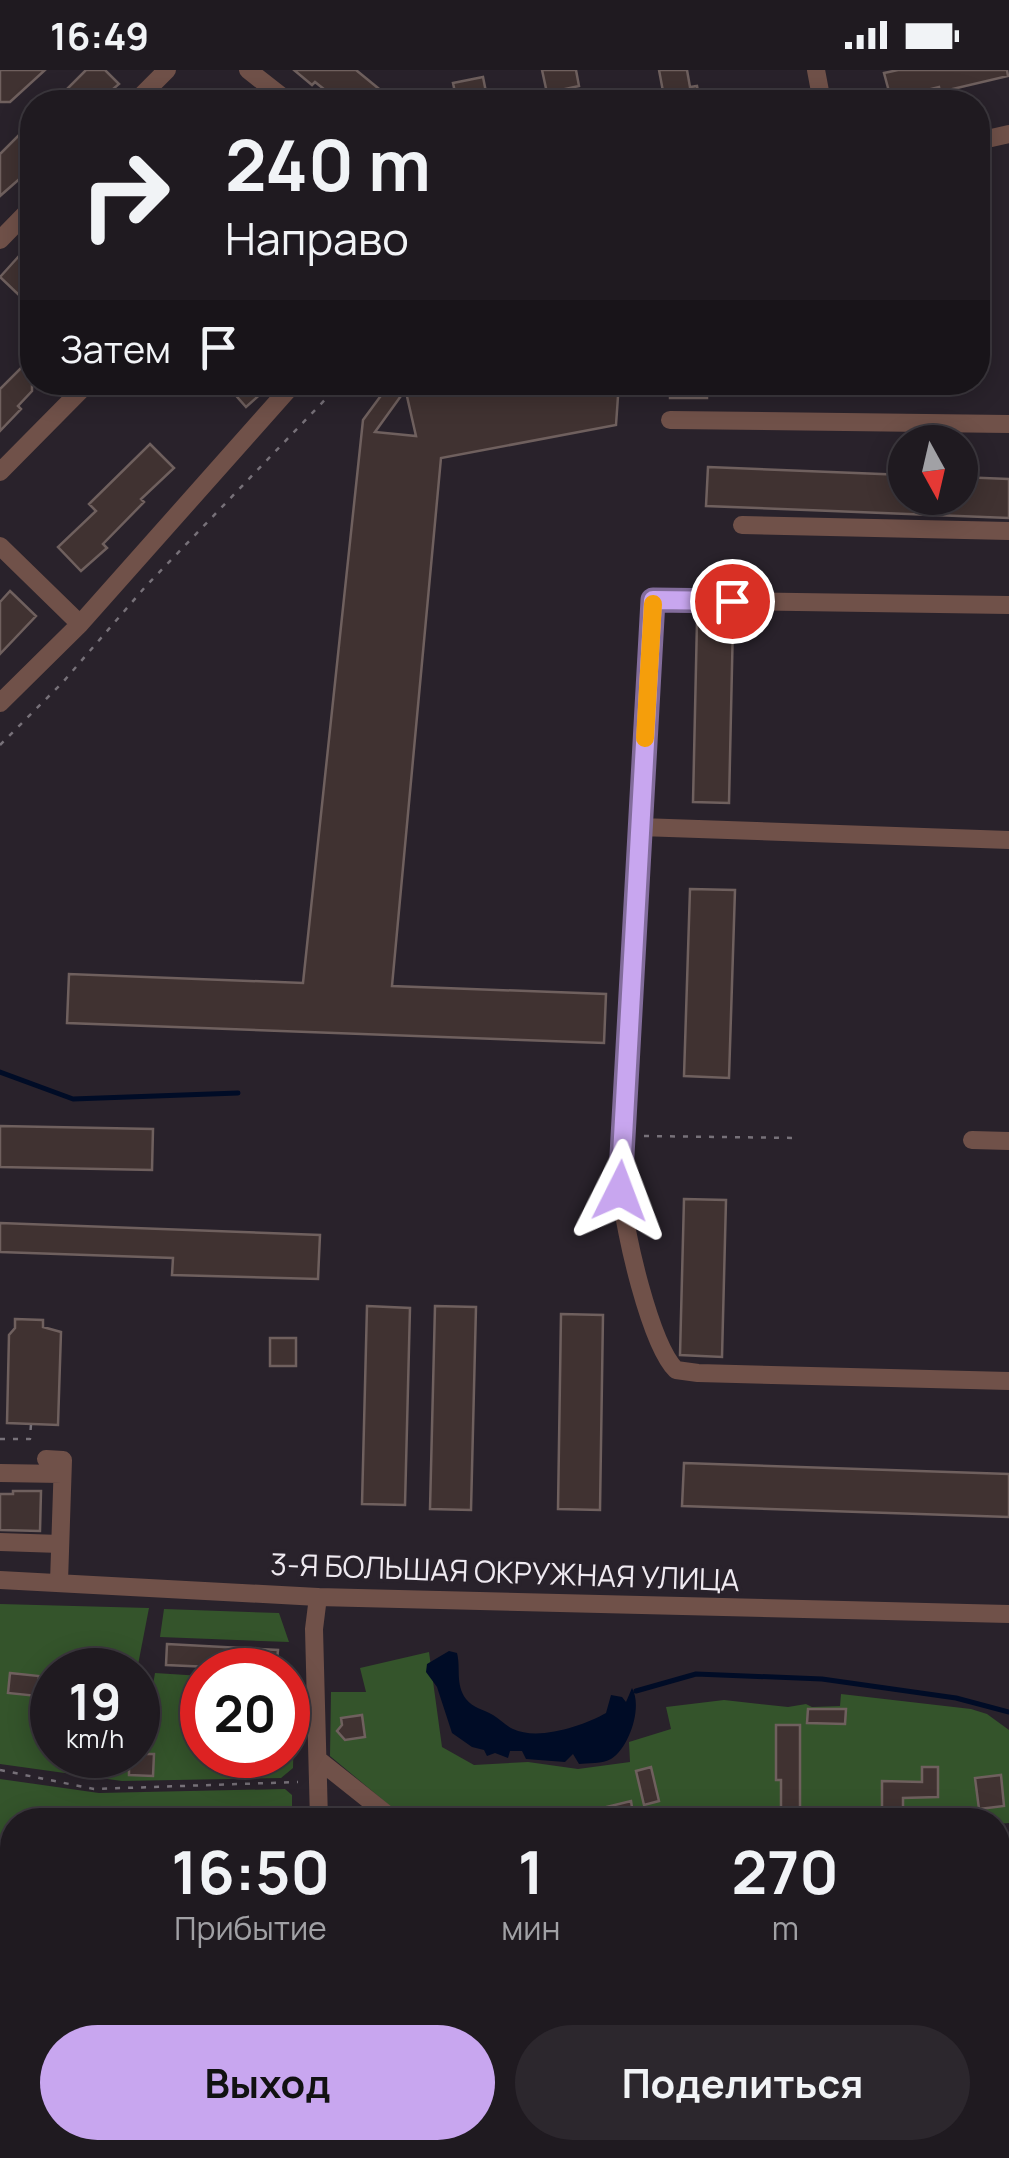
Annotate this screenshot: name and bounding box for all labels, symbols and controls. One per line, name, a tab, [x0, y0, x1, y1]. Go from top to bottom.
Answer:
text: 16:49	[50, 9, 149, 61]
text: 240 m	[225, 116, 431, 212]
icon: right	[60, 130, 190, 260]
text: Направо	[225, 207, 409, 269]
icon: arrive	[191, 320, 246, 375]
text: Затем	[60, 322, 171, 374]
north arrow	[888, 425, 978, 515]
map controls	[888, 425, 978, 515]
pin	[690, 559, 775, 644]
icon: arrive	[705, 574, 760, 629]
position arrow	[568, 1139, 672, 1243]
street label: 3-Я БОЛЬШАЯ ОКРУЖНАЯ УЛИЦА	[270, 1543, 740, 1600]
speed limit sign: 20	[180, 1648, 310, 1778]
text: 19	[69, 1667, 121, 1735]
text: km/h	[66, 1721, 124, 1756]
text: 16:50	[171, 1830, 330, 1912]
text: 1	[518, 1830, 544, 1912]
text: 270	[732, 1830, 839, 1912]
text: Прибытие	[174, 1906, 327, 1950]
text: мин	[501, 1906, 560, 1950]
text: m	[772, 1906, 799, 1950]
button: Выход	[40, 2025, 495, 2140]
button: Поделиться	[515, 2025, 970, 2140]

